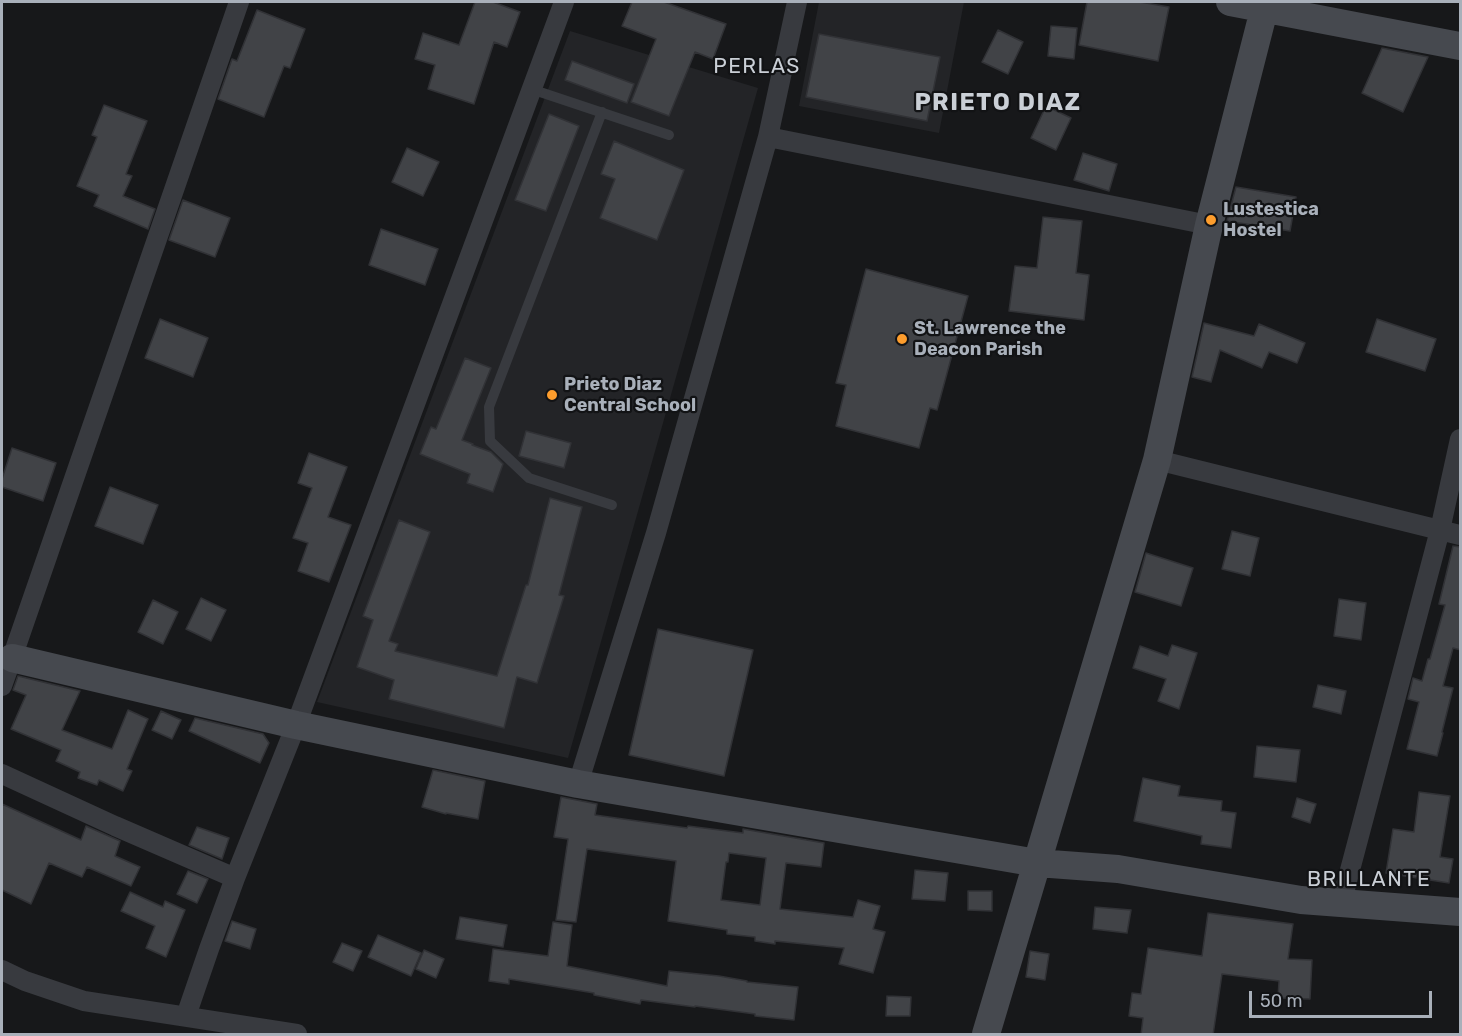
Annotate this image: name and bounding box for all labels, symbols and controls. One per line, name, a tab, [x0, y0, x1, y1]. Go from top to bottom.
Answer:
district label: PERLAS	[713, 54, 801, 80]
district label: PRIETO DIAZ	[914, 89, 1082, 117]
place label: Lustestica Hostel	[1223, 199, 1319, 242]
marker: Lustestica Hostel	[1204, 213, 1218, 227]
place label: St. Lawrence the Deacon Parish	[914, 318, 1066, 360]
marker: St. Lawrence the Deacon Parish	[895, 332, 909, 346]
place label: Prieto Diaz Central School	[564, 374, 696, 416]
marker: Prieto Diaz Central School	[545, 388, 559, 402]
district label: BRILLANTE	[1307, 867, 1431, 893]
scale bar	[1252, 979, 1435, 1017]
text: 50 m	[1260, 990, 1303, 1012]

